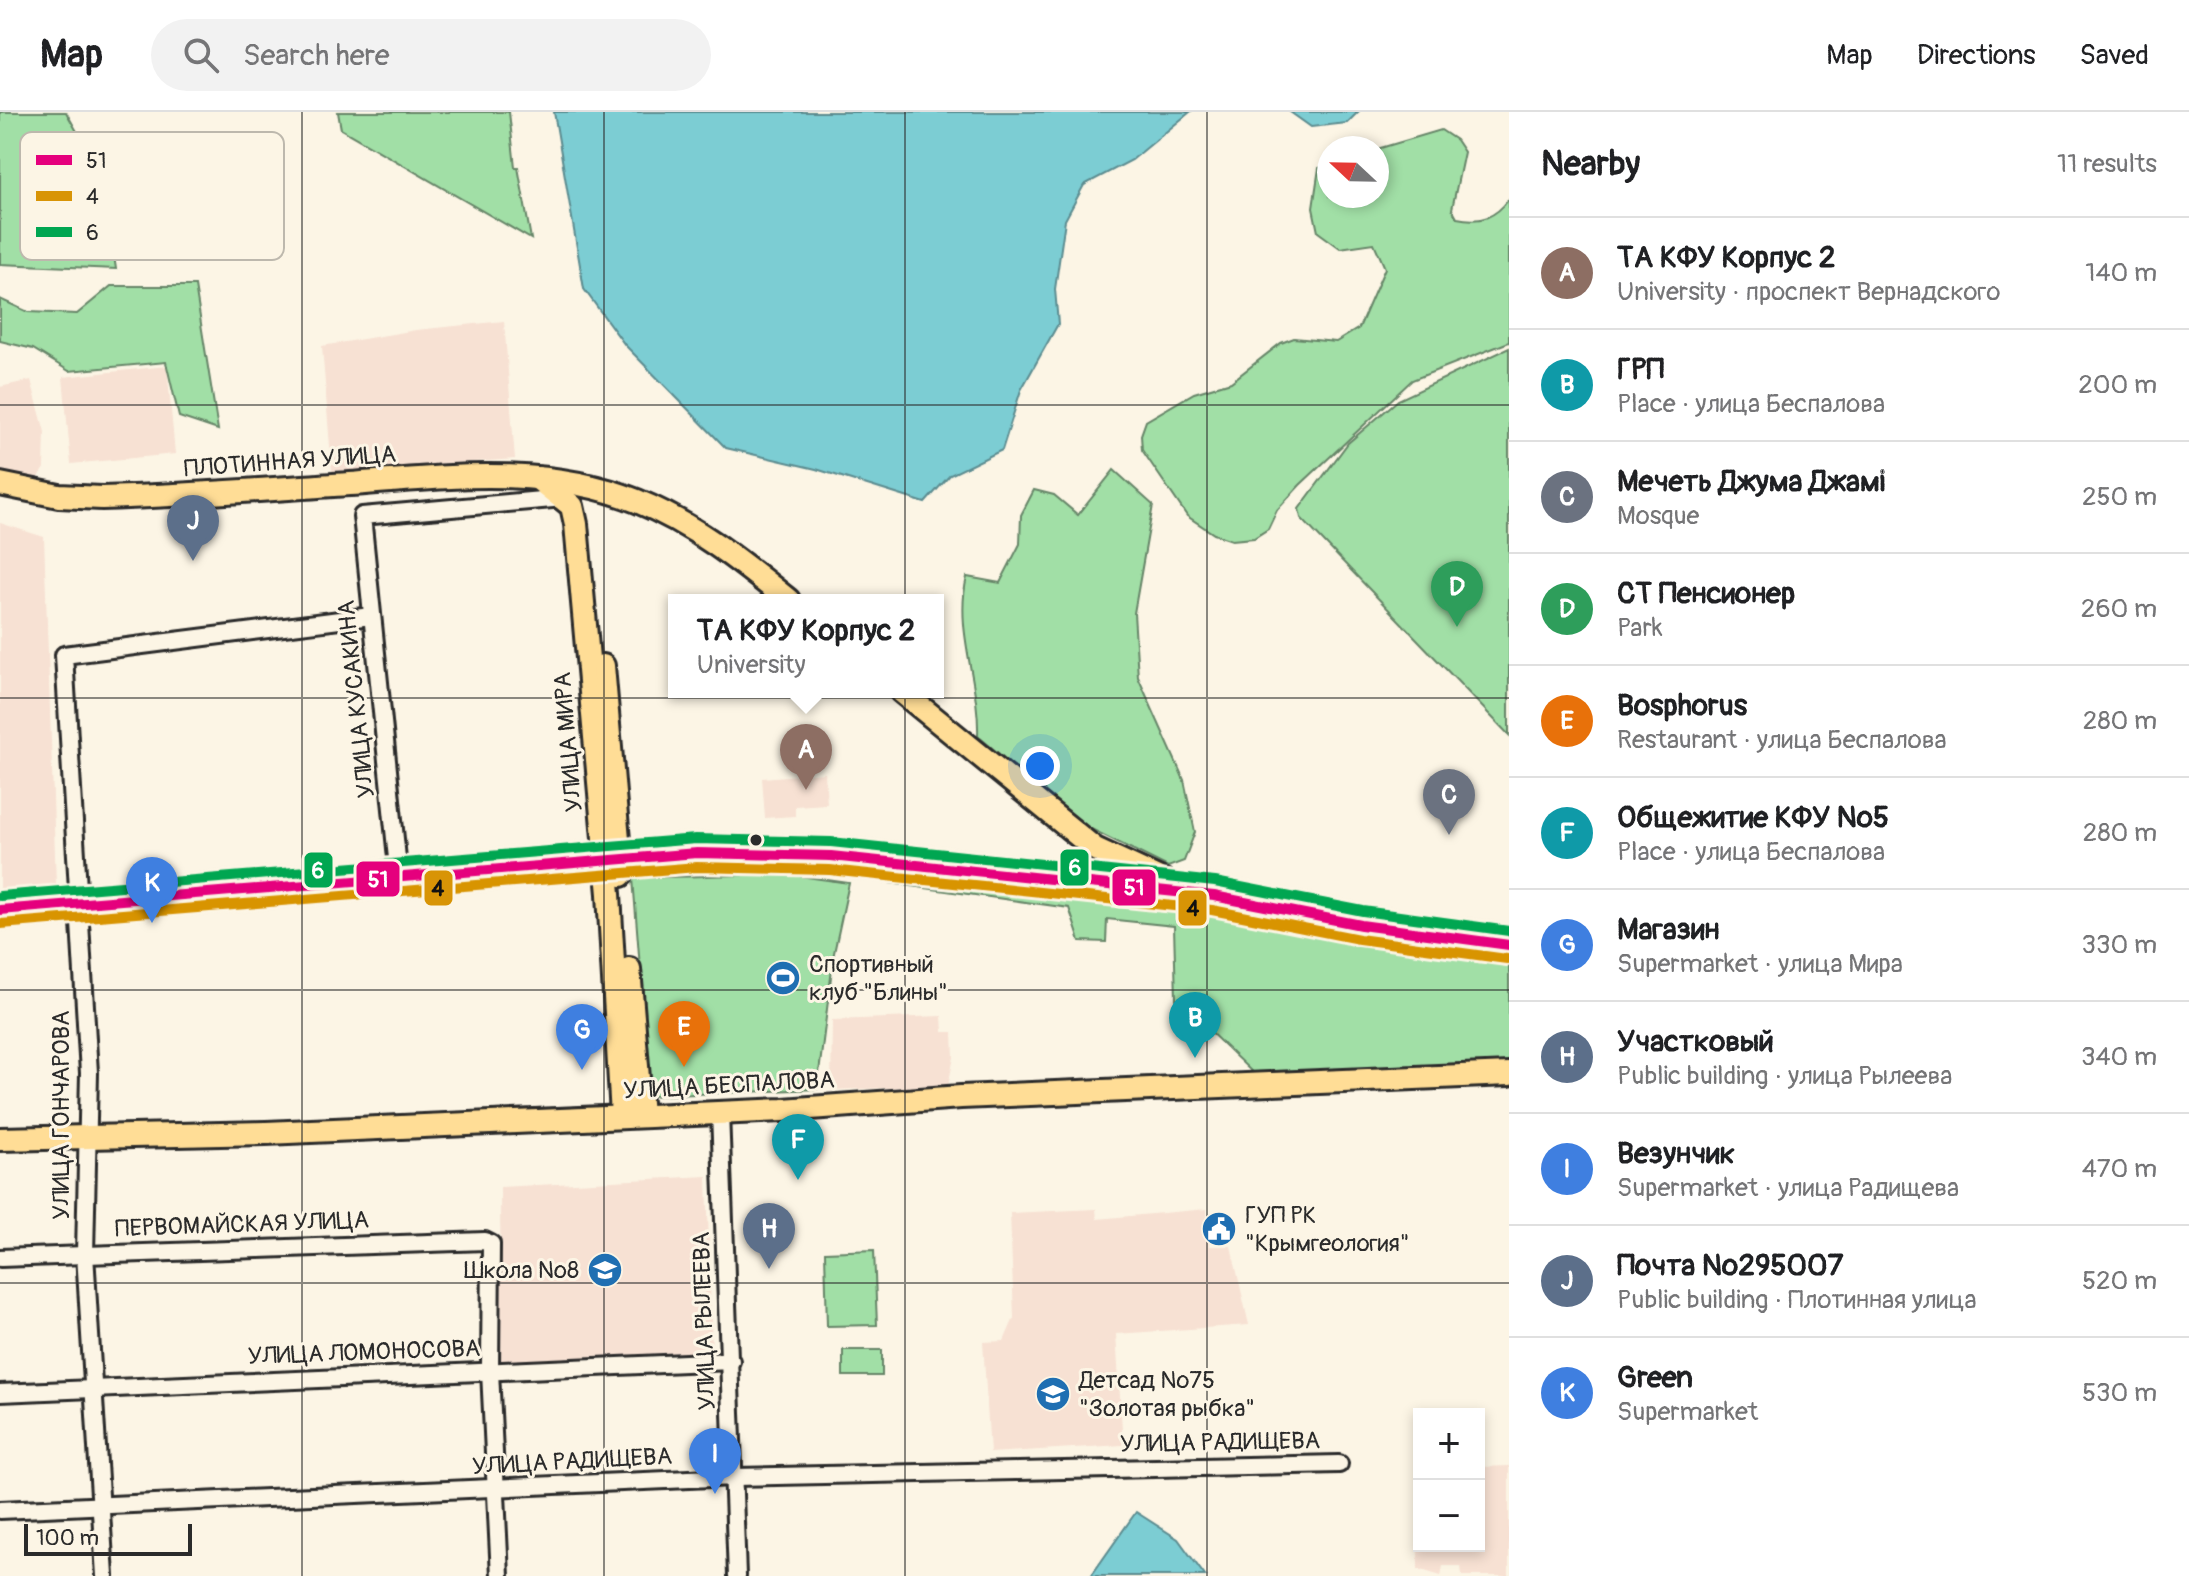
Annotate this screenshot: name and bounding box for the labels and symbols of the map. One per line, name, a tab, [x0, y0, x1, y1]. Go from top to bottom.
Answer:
legend	[20, 132, 284, 260]
north arrow	[1317, 136, 1389, 208]
text: 51	[86, 147, 107, 175]
text: 4	[86, 183, 99, 211]
text: 6	[86, 219, 99, 247]
street label: ПЛОТИННАЯ УЛИЦА	[183, 440, 397, 483]
pin: J	[167, 495, 219, 561]
pin: D	[1431, 561, 1483, 627]
street label: УЛИЦА КУСАКИНА	[332, 599, 381, 799]
street label: УЛИЦА МИРА	[548, 671, 589, 813]
pin: A	[780, 724, 832, 790]
your location	[1020, 746, 1060, 786]
pin: C	[1423, 769, 1475, 835]
unlabelled marker	[748, 832, 764, 848]
line badge: 6	[1059, 848, 1090, 887]
line badge: 6	[303, 851, 334, 889]
text: 6	[1069, 854, 1082, 882]
pin: K	[126, 857, 178, 923]
text: 6	[312, 857, 325, 885]
line badge: 51	[355, 860, 401, 898]
text: 51	[368, 866, 388, 894]
line badge: 51	[1111, 868, 1157, 907]
line badge: 4	[423, 869, 454, 907]
text: 51	[1124, 874, 1144, 902]
text: 4	[432, 875, 445, 903]
line badge: 4	[1177, 889, 1208, 927]
text: 4	[1187, 895, 1200, 923]
place label: Спортивный клуб "Блины"	[809, 950, 948, 1007]
sports icon: Спортивный клуб "Блины"	[764, 959, 802, 997]
pin: B	[1169, 992, 1221, 1058]
pin: E	[658, 1001, 710, 1067]
pin: G	[556, 1004, 608, 1070]
street label: УЛИЦА ГОНЧАРОВА	[47, 1010, 76, 1220]
street label: УЛИЦА БЕСПАЛОВА	[623, 1065, 835, 1106]
pin: F	[772, 1114, 824, 1180]
place label: ГУП РК "Крымгеология"	[1245, 1201, 1409, 1258]
pin: H	[743, 1203, 795, 1269]
street label: ПЕРВОМАЙСКАЯ УЛИЦА	[115, 1206, 369, 1243]
public building icon: ГУП РК "Крымгеология"	[1200, 1210, 1238, 1248]
street label: УЛИЦА РЫЛЕЕВА	[687, 1231, 722, 1411]
school or university icon: Школа №8	[586, 1251, 624, 1289]
place label: Школа №8	[464, 1256, 579, 1285]
street label: УЛИЦА ЛОМОНОСОВА	[247, 1334, 481, 1371]
place label: Детсад №75 "Золотая рыбка"	[1078, 1366, 1255, 1423]
school or university icon: Детсад №75 "Золотая рыбка"	[1034, 1375, 1072, 1413]
street label: УЛИЦА РАДИЩЕВА	[1120, 1426, 1320, 1459]
pin: I	[689, 1428, 741, 1494]
street label: УЛИЦА РАДИЩЕВА	[471, 1442, 673, 1481]
scale bar	[24, 1520, 192, 1556]

